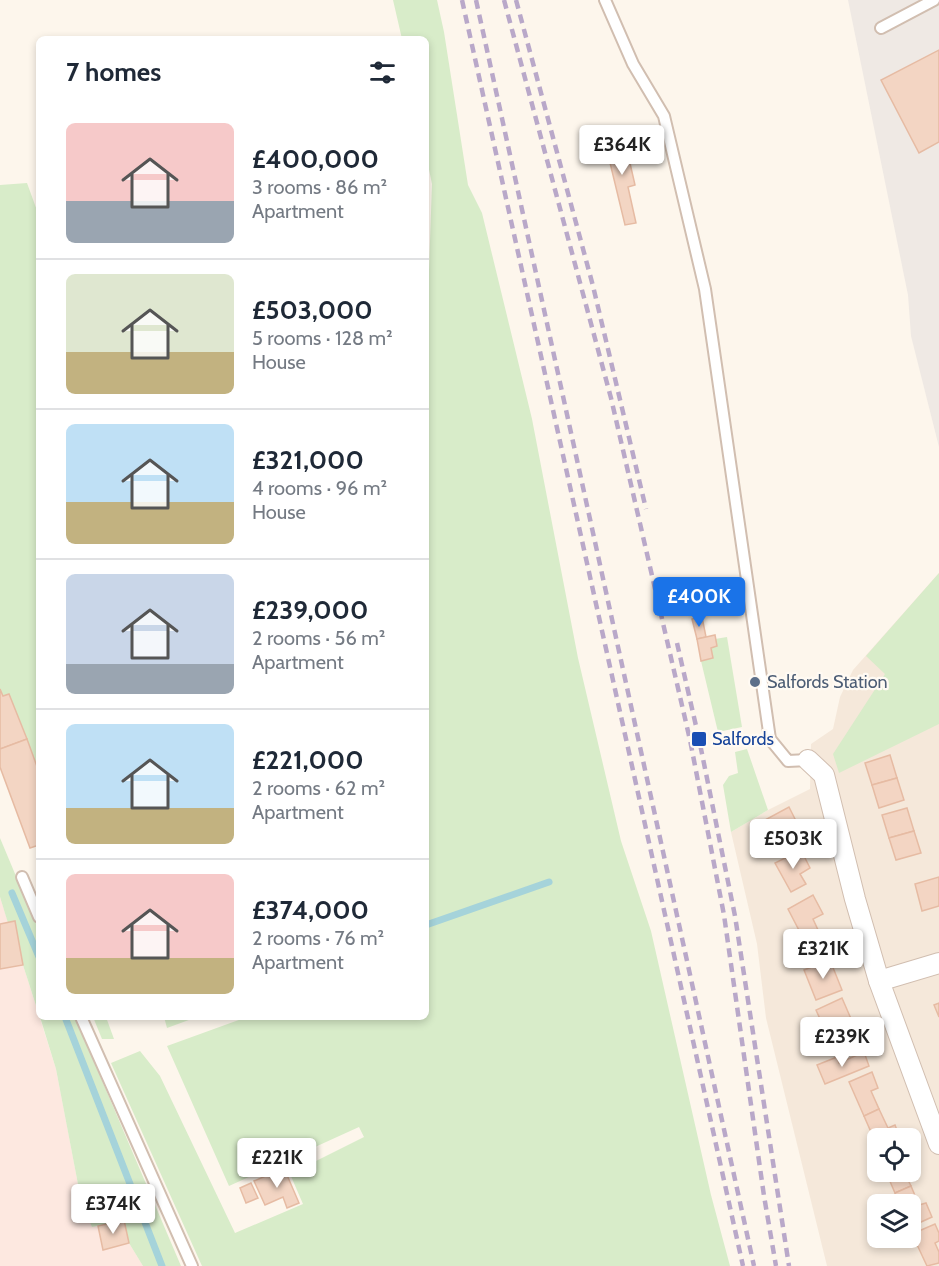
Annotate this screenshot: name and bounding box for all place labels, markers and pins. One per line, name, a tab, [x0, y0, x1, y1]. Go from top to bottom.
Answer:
pin: £364K	[580, 125, 664, 176]
pin: £400K	[657, 577, 741, 628]
place label: Salfords Station	[767, 671, 888, 693]
marker: Salfords Station	[748, 675, 762, 689]
place label: Salfords	[712, 728, 774, 750]
marker: Salfords	[690, 730, 708, 748]
pin: £503K	[751, 819, 835, 870]
pin: £321K	[781, 929, 865, 980]
pin: £239K	[800, 1017, 884, 1068]
pin: £221K	[235, 1138, 319, 1189]
pin: £374K	[71, 1184, 155, 1235]

